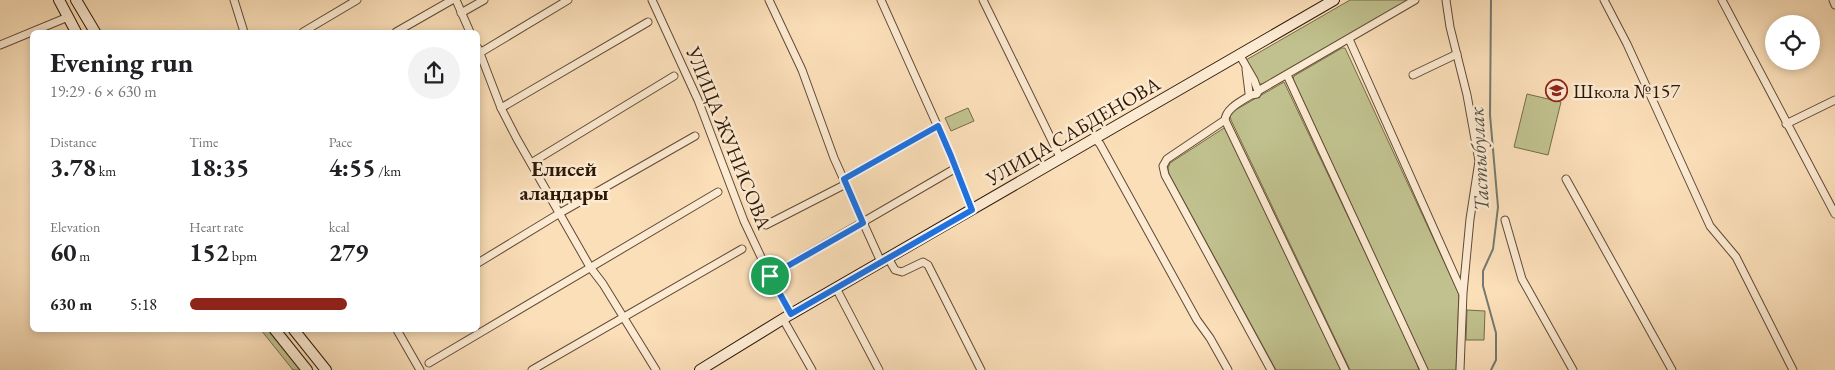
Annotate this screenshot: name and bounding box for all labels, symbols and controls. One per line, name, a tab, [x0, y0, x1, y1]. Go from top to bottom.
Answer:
map controls	[1765, 15, 1820, 70]
button: locate	[1765, 15, 1820, 70]
street label: УЛИЦА ЖУНИСОВА	[680, 42, 778, 233]
text: Evening run	[50, 44, 193, 80]
button: share	[408, 47, 460, 99]
street label: УЛИЦА САБДЕНОВА	[980, 70, 1165, 192]
place label: Школа №157	[1573, 78, 1680, 104]
school or university icon: Школа №157	[1545, 79, 1569, 103]
text: 19:29 · 6 × 630 m	[50, 81, 157, 102]
water label: Тастыбулак	[1462, 105, 1495, 212]
text: Distance	[50, 133, 97, 151]
text: Time	[189, 133, 219, 151]
text: Pace	[329, 133, 352, 151]
text: 3.78	[50, 151, 96, 183]
text: 18:35	[189, 151, 249, 183]
text: 4:55	[329, 151, 375, 183]
district label: Елисей алаңдары	[519, 155, 609, 206]
text: km	[96, 162, 116, 180]
text: /km	[375, 162, 401, 180]
text: Elevation	[50, 218, 100, 236]
text: Heart rate	[189, 218, 244, 236]
text: kcal	[329, 218, 350, 236]
text: 60	[50, 236, 76, 268]
text: 152	[189, 236, 229, 268]
text: 279	[329, 236, 368, 268]
text: m	[76, 247, 90, 265]
text: bpm	[229, 247, 257, 265]
pin	[749, 255, 791, 297]
icon: arrive	[756, 262, 784, 290]
text: 630 m	[50, 294, 92, 315]
text: 5:18	[130, 294, 157, 315]

